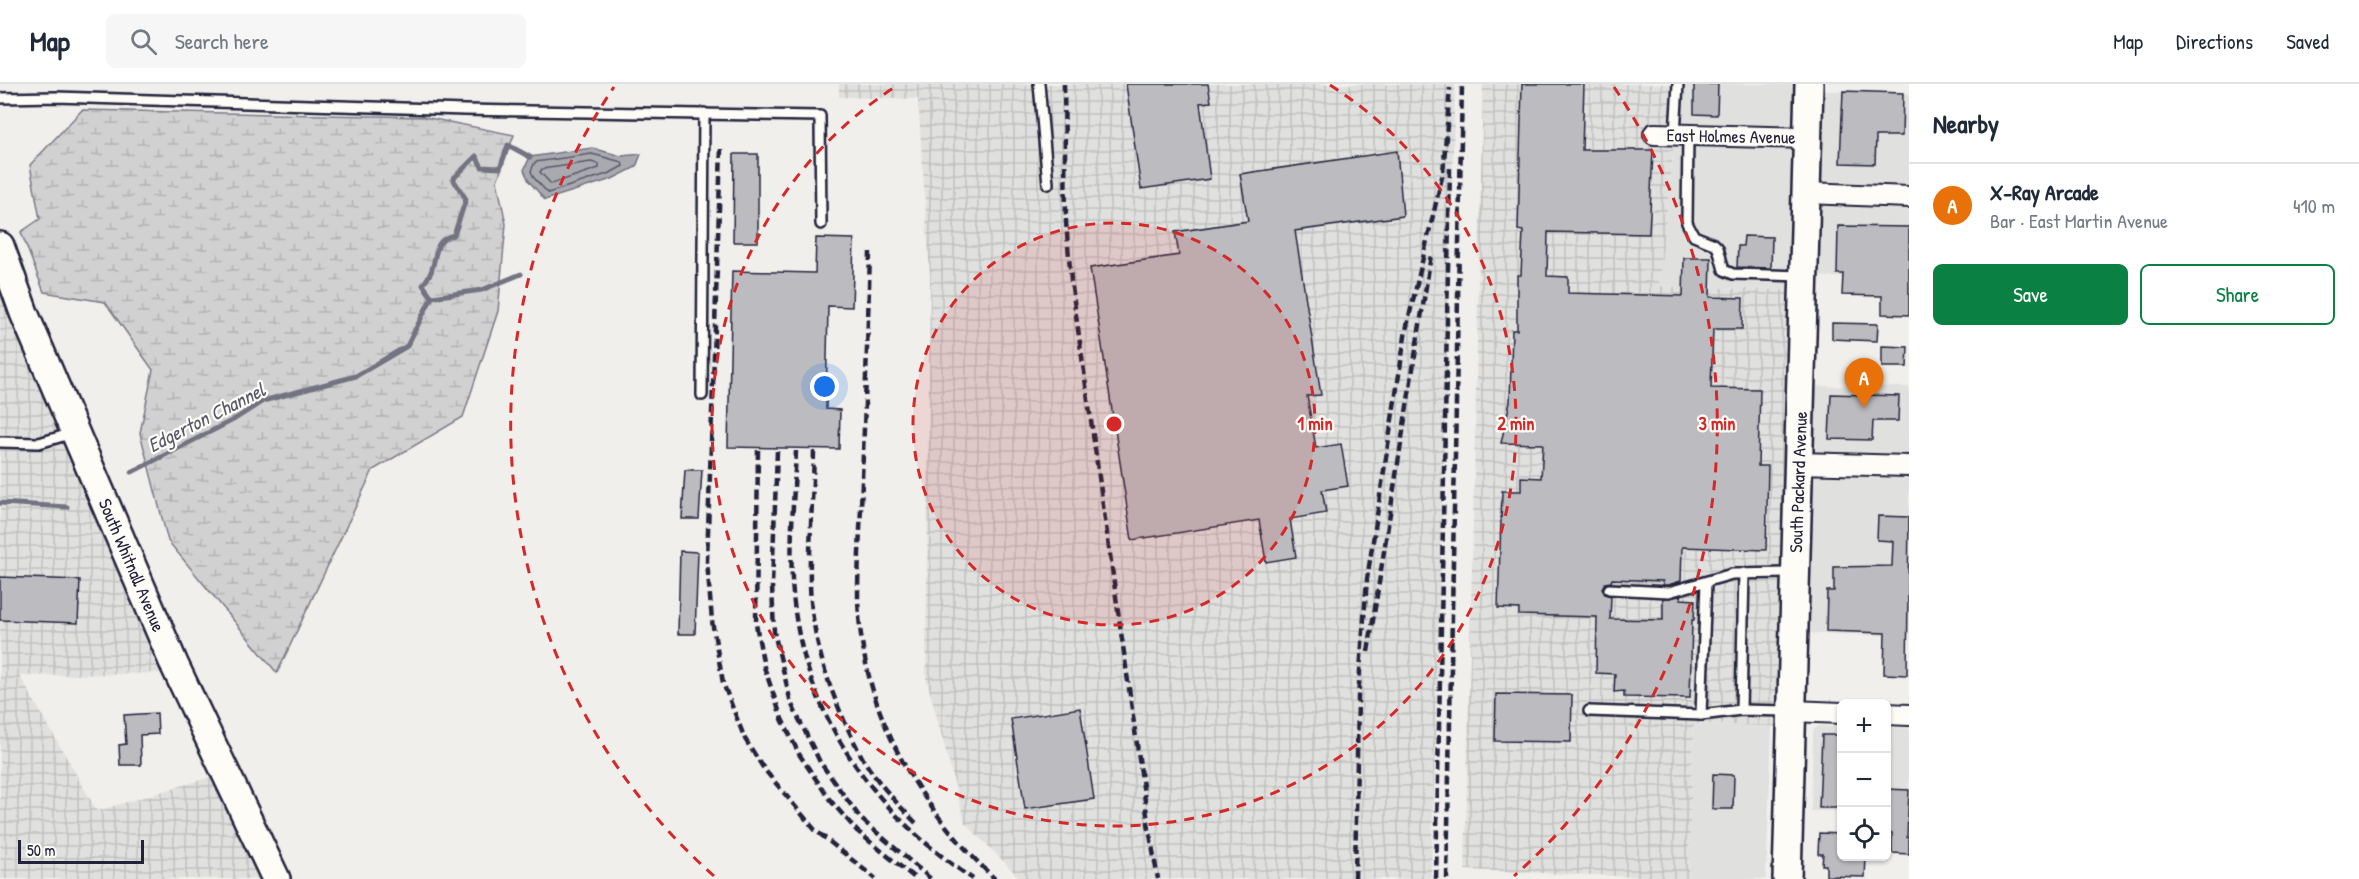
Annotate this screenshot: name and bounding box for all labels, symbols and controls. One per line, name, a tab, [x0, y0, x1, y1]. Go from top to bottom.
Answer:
search box	[106, 14, 526, 68]
text: Map	[30, 22, 70, 60]
icon: search	[127, 25, 160, 58]
text: Search here	[175, 26, 269, 56]
text: Map	[2113, 27, 2143, 56]
text: Directions	[2176, 27, 2253, 56]
text: Saved	[2286, 27, 2329, 56]
text: Nearby	[1933, 106, 1999, 141]
street label: East Holmes Avenue	[1666, 122, 1796, 150]
text: X-Ray Arcade	[1990, 177, 2099, 207]
text: A	[1948, 192, 1957, 219]
text: 410 m	[2293, 192, 2335, 219]
text: Bar · East Martin Avenue	[1990, 207, 2168, 234]
button: Save	[1933, 264, 2128, 325]
button: Share	[2140, 264, 2335, 325]
pin: A	[1844, 358, 1884, 408]
your location	[810, 372, 839, 401]
water label: Edgerton Channel	[143, 375, 271, 459]
text: 1 min	[1297, 411, 1333, 436]
text: 2 min	[1498, 411, 1534, 436]
text: 3 min	[1699, 411, 1735, 436]
street label: South Packard Avenue	[1783, 411, 1813, 553]
centre of rings	[1104, 414, 1124, 434]
street label: South Whitnall Avenue	[93, 495, 171, 635]
map controls	[1837, 699, 1891, 861]
button: +	[1837, 699, 1891, 753]
button: −	[1837, 753, 1891, 807]
button: locate	[1837, 807, 1891, 861]
scale bar	[18, 837, 144, 864]
text: 50 m	[27, 839, 56, 861]

